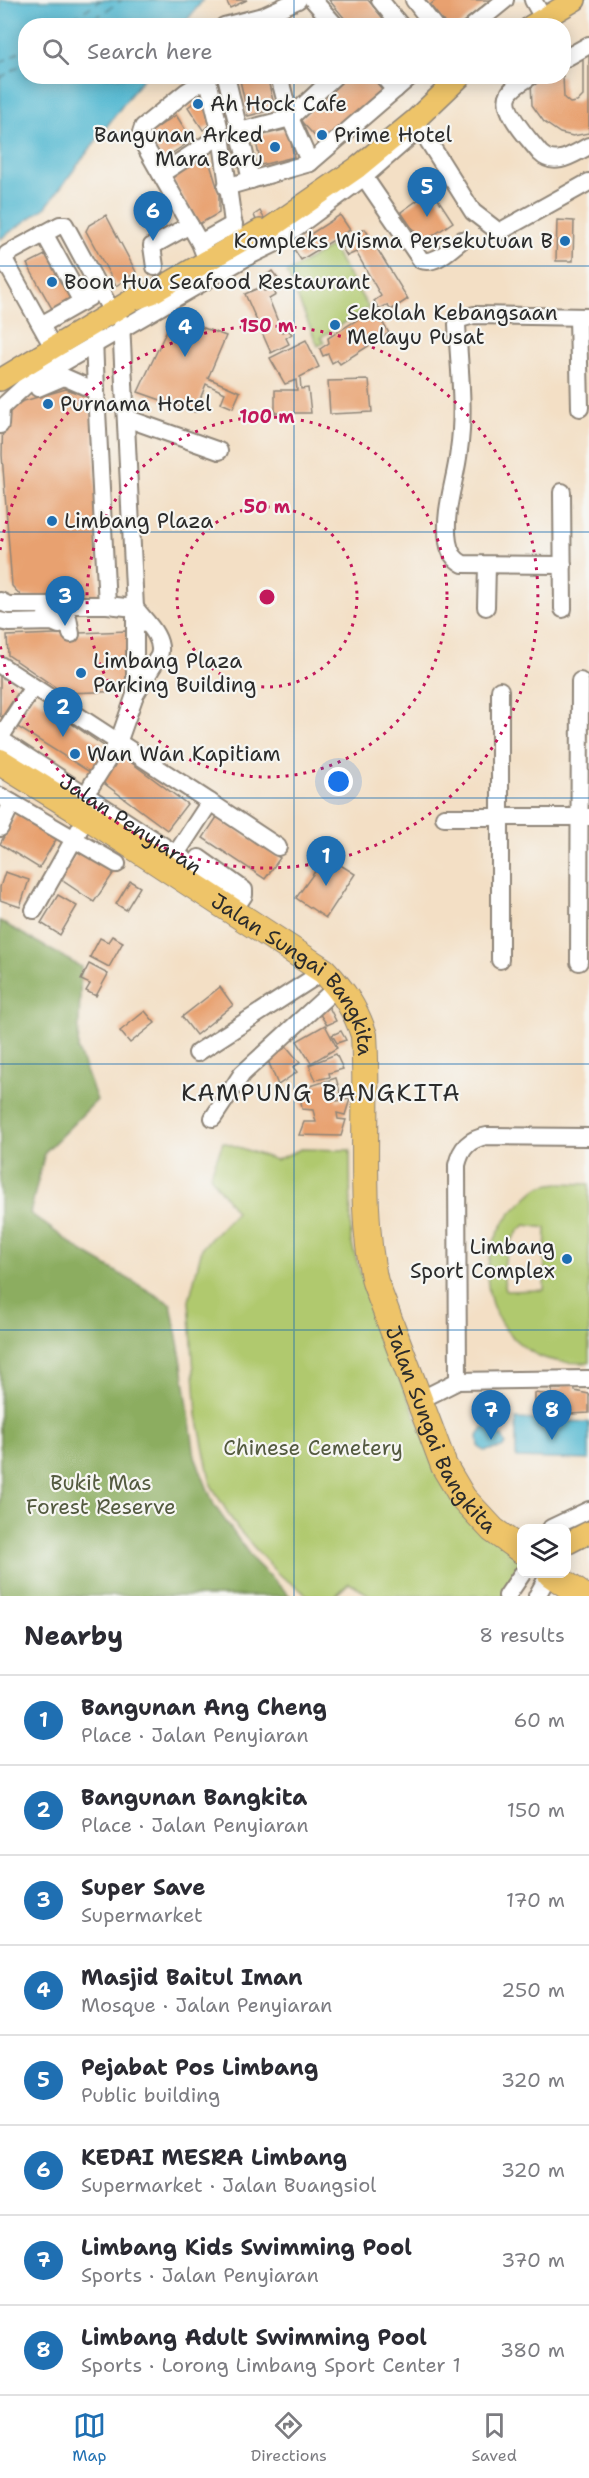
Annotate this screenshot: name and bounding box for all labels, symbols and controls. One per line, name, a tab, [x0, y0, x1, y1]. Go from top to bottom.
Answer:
search box	[18, 18, 571, 84]
icon: search	[39, 35, 72, 68]
text: Search here	[87, 37, 213, 66]
place label: Ah Hock Cafe	[210, 90, 347, 118]
marker: Ah Hock Cafe	[191, 97, 205, 111]
place label: Bangunan Arked Mara Baru	[94, 121, 263, 173]
place label: Prime Hotel	[334, 121, 453, 149]
marker: Prime Hotel	[315, 128, 329, 142]
marker: Bangunan Arked Mara Baru	[268, 140, 282, 154]
pin: 5	[408, 168, 446, 217]
pin: 6	[134, 192, 172, 241]
place label: Kompleks Wisma Persekutuan B	[233, 227, 553, 255]
marker: Kompleks Wisma Persekutuan B	[558, 234, 572, 248]
place label: Boon Hua Seafood Restaurant	[64, 268, 370, 296]
marker: Boon Hua Seafood Restaurant	[45, 275, 59, 289]
place label: Sekolah Kebangsaan Melayu Pusat	[347, 299, 558, 351]
pin: 4	[166, 308, 204, 357]
text: 150 m	[240, 314, 295, 338]
marker: Sekolah Kebangsaan Melayu Pusat	[328, 318, 342, 332]
place label: Purnama Hotel	[60, 390, 212, 418]
marker: Purnama Hotel	[41, 397, 55, 411]
text: 100 m	[239, 405, 295, 429]
text: 50 m	[244, 495, 291, 519]
place label: Limbang Plaza	[64, 507, 213, 535]
marker: Limbang Plaza	[45, 514, 59, 528]
pin: 3	[46, 576, 84, 626]
centre of rings	[257, 587, 277, 607]
place label: Limbang Plaza Parking Building	[93, 647, 256, 699]
marker: Limbang Plaza Parking Building	[74, 666, 88, 680]
pin: 2	[44, 688, 82, 737]
place label: Wan Wan Kapitiam	[87, 740, 281, 768]
marker: Wan Wan Kapitiam	[68, 747, 82, 761]
your location	[324, 767, 353, 796]
street label: Jalan Penyiaran	[54, 768, 208, 881]
pin: 1	[306, 836, 346, 886]
street label: Jalan Sungai Bangkita	[206, 887, 379, 1056]
district label: KAMPUNG BANGKITA	[181, 1077, 461, 1109]
place label: Limbang Sport Complex	[410, 1233, 555, 1285]
marker: Limbang Sport Complex	[560, 1252, 574, 1266]
street label: Jalan Sungai Bangkita	[379, 1322, 503, 1539]
pin: 7	[472, 1390, 510, 1440]
pin: 8	[532, 1390, 572, 1440]
park label: Chinese Cemetery	[223, 1434, 403, 1462]
park label: Bukit Mas Forest Reserve	[26, 1469, 176, 1521]
map controls	[517, 1524, 571, 1578]
button: layers	[517, 1524, 571, 1578]
text: Nearby	[24, 1618, 123, 1653]
text: 8 results	[479, 1622, 565, 1648]
text: Bangunan Ang Cheng	[81, 1693, 327, 1722]
text: 1	[39, 1707, 48, 1733]
text: 60 m	[513, 1707, 565, 1733]
text: Place · Jalan Penyiaran	[81, 1722, 308, 1748]
text: Bangunan Bangkita	[81, 1783, 307, 1812]
text: 2	[37, 1797, 51, 1823]
text: 150 m	[507, 1797, 565, 1823]
text: Place · Jalan Penyiaran	[81, 1812, 308, 1838]
text: Super Save	[81, 1873, 205, 1902]
text: 3	[37, 1887, 51, 1913]
text: 170 m	[506, 1887, 565, 1913]
text: Supermarket	[81, 1902, 203, 1928]
text: Masjid Baitul Iman	[81, 1963, 303, 1992]
text: 4	[37, 1977, 51, 2003]
text: 250 m	[501, 1977, 565, 2003]
text: Mosque · Jalan Penyiaran	[81, 1992, 332, 2018]
text: Pejabat Pos Limbang	[81, 2053, 318, 2082]
text: 5	[37, 2067, 50, 2093]
text: 320 m	[501, 2067, 565, 2093]
text: Public building	[81, 2082, 220, 2108]
text: KEDAI MESRA Limbang	[81, 2143, 347, 2172]
text: 6	[37, 2157, 51, 2183]
text: 320 m	[501, 2157, 565, 2183]
text: Supermarket · Jalan Buangsiol	[81, 2172, 376, 2198]
text: Limbang Kids Swimming Pool	[81, 2233, 412, 2262]
text: 7	[37, 2247, 51, 2273]
text: 370 m	[501, 2247, 565, 2273]
text: Sports · Jalan Penyiaran	[81, 2262, 319, 2288]
text: Limbang Adult Swimming Pool	[81, 2323, 427, 2352]
text: 8	[37, 2337, 51, 2363]
text: 380 m	[500, 2337, 565, 2363]
text: Sports · Lorong Limbang Sport Center 1	[81, 2352, 461, 2378]
tab: Map	[72, 2409, 106, 2466]
tab: Directions	[251, 2409, 327, 2466]
tab: Saved	[471, 2409, 517, 2466]

